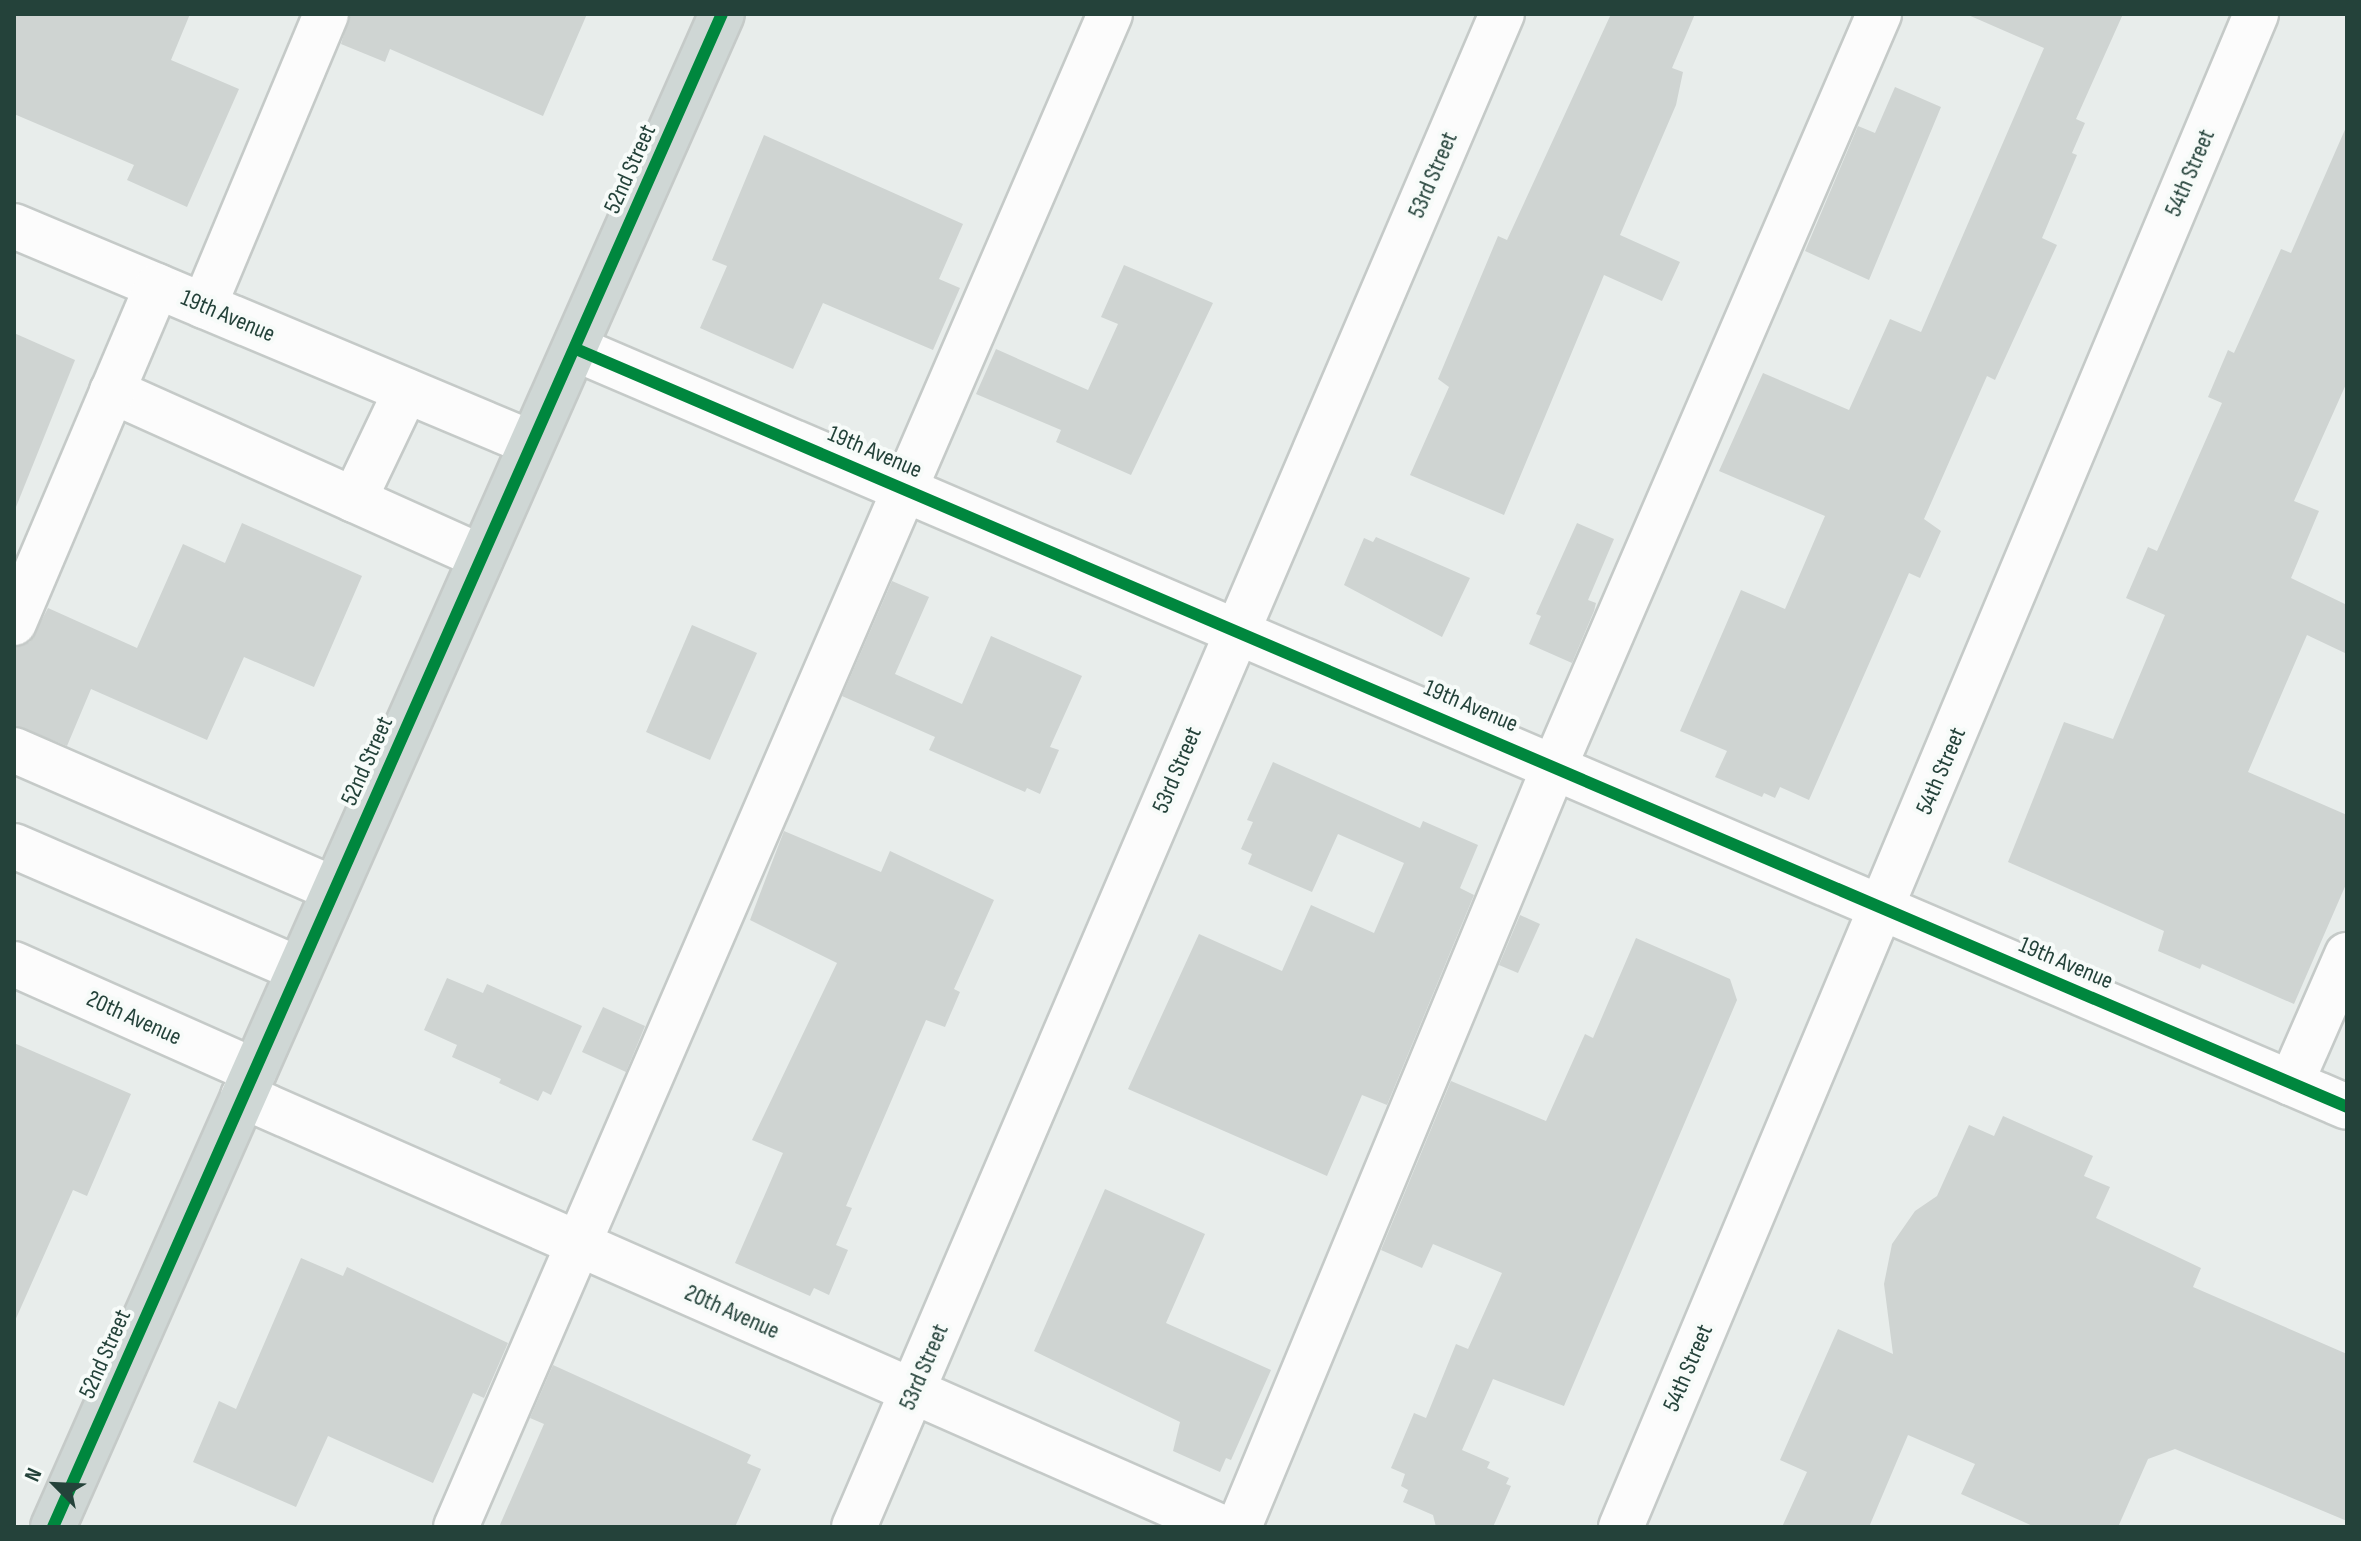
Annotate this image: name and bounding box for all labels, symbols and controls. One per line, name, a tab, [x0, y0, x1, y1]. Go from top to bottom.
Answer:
street label: 52nd Street	[598, 120, 662, 218]
street label: 54th Street	[2159, 125, 2221, 221]
street label: 53rd Street	[1402, 128, 1464, 222]
street label: 19th Avenue	[177, 283, 279, 349]
street label: 19th Avenue	[824, 419, 926, 485]
street label: 19th Avenue	[1420, 673, 1522, 739]
street label: 52nd Street	[335, 712, 399, 810]
street label: 53rd Street	[1146, 723, 1208, 817]
street label: 54th Street	[1910, 723, 1972, 819]
street label: 19th Avenue	[2015, 930, 2117, 996]
street label: 20th Avenue	[82, 984, 186, 1052]
street label: 20th Avenue	[680, 1278, 784, 1346]
street label: 52nd Street	[73, 1305, 137, 1403]
street label: 53rd Street	[893, 1320, 955, 1414]
street label: 54th Street	[1657, 1320, 1719, 1416]
north arrow	[16, 1445, 96, 1525]
text: N	[19, 1464, 48, 1486]

